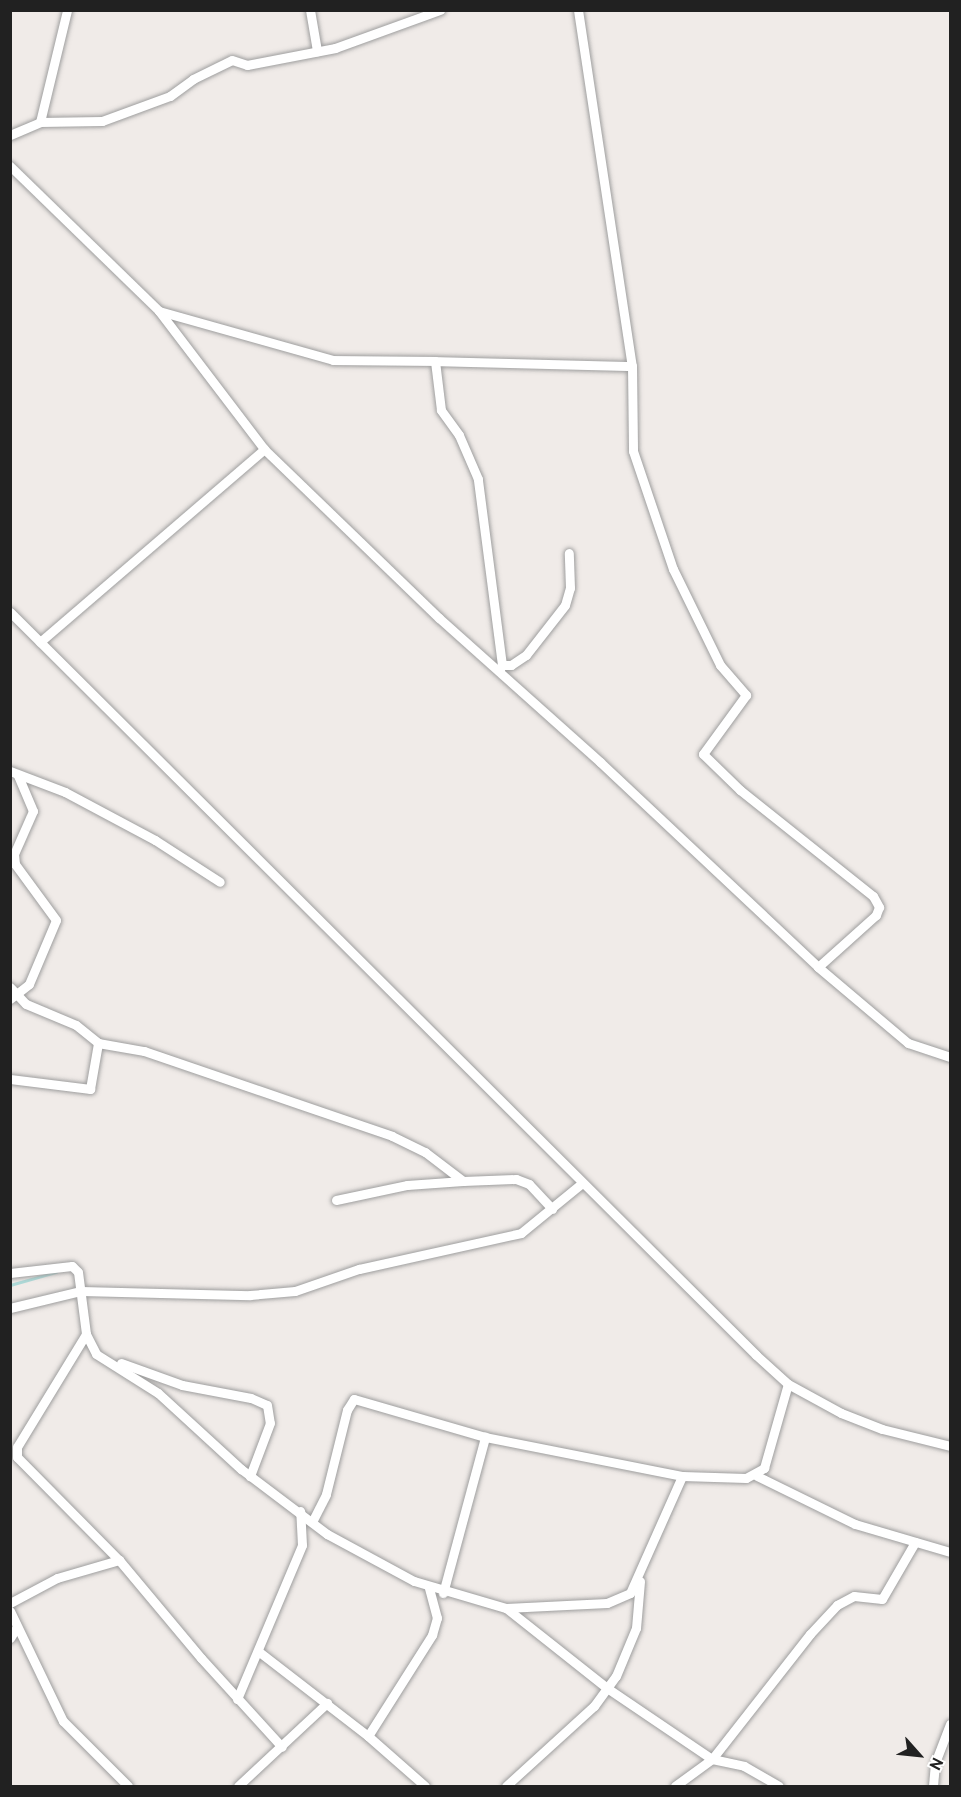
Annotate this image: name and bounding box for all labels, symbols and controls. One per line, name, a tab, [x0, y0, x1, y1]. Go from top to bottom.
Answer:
north arrow	[889, 1725, 949, 1785]
text: N	[924, 1754, 947, 1773]

